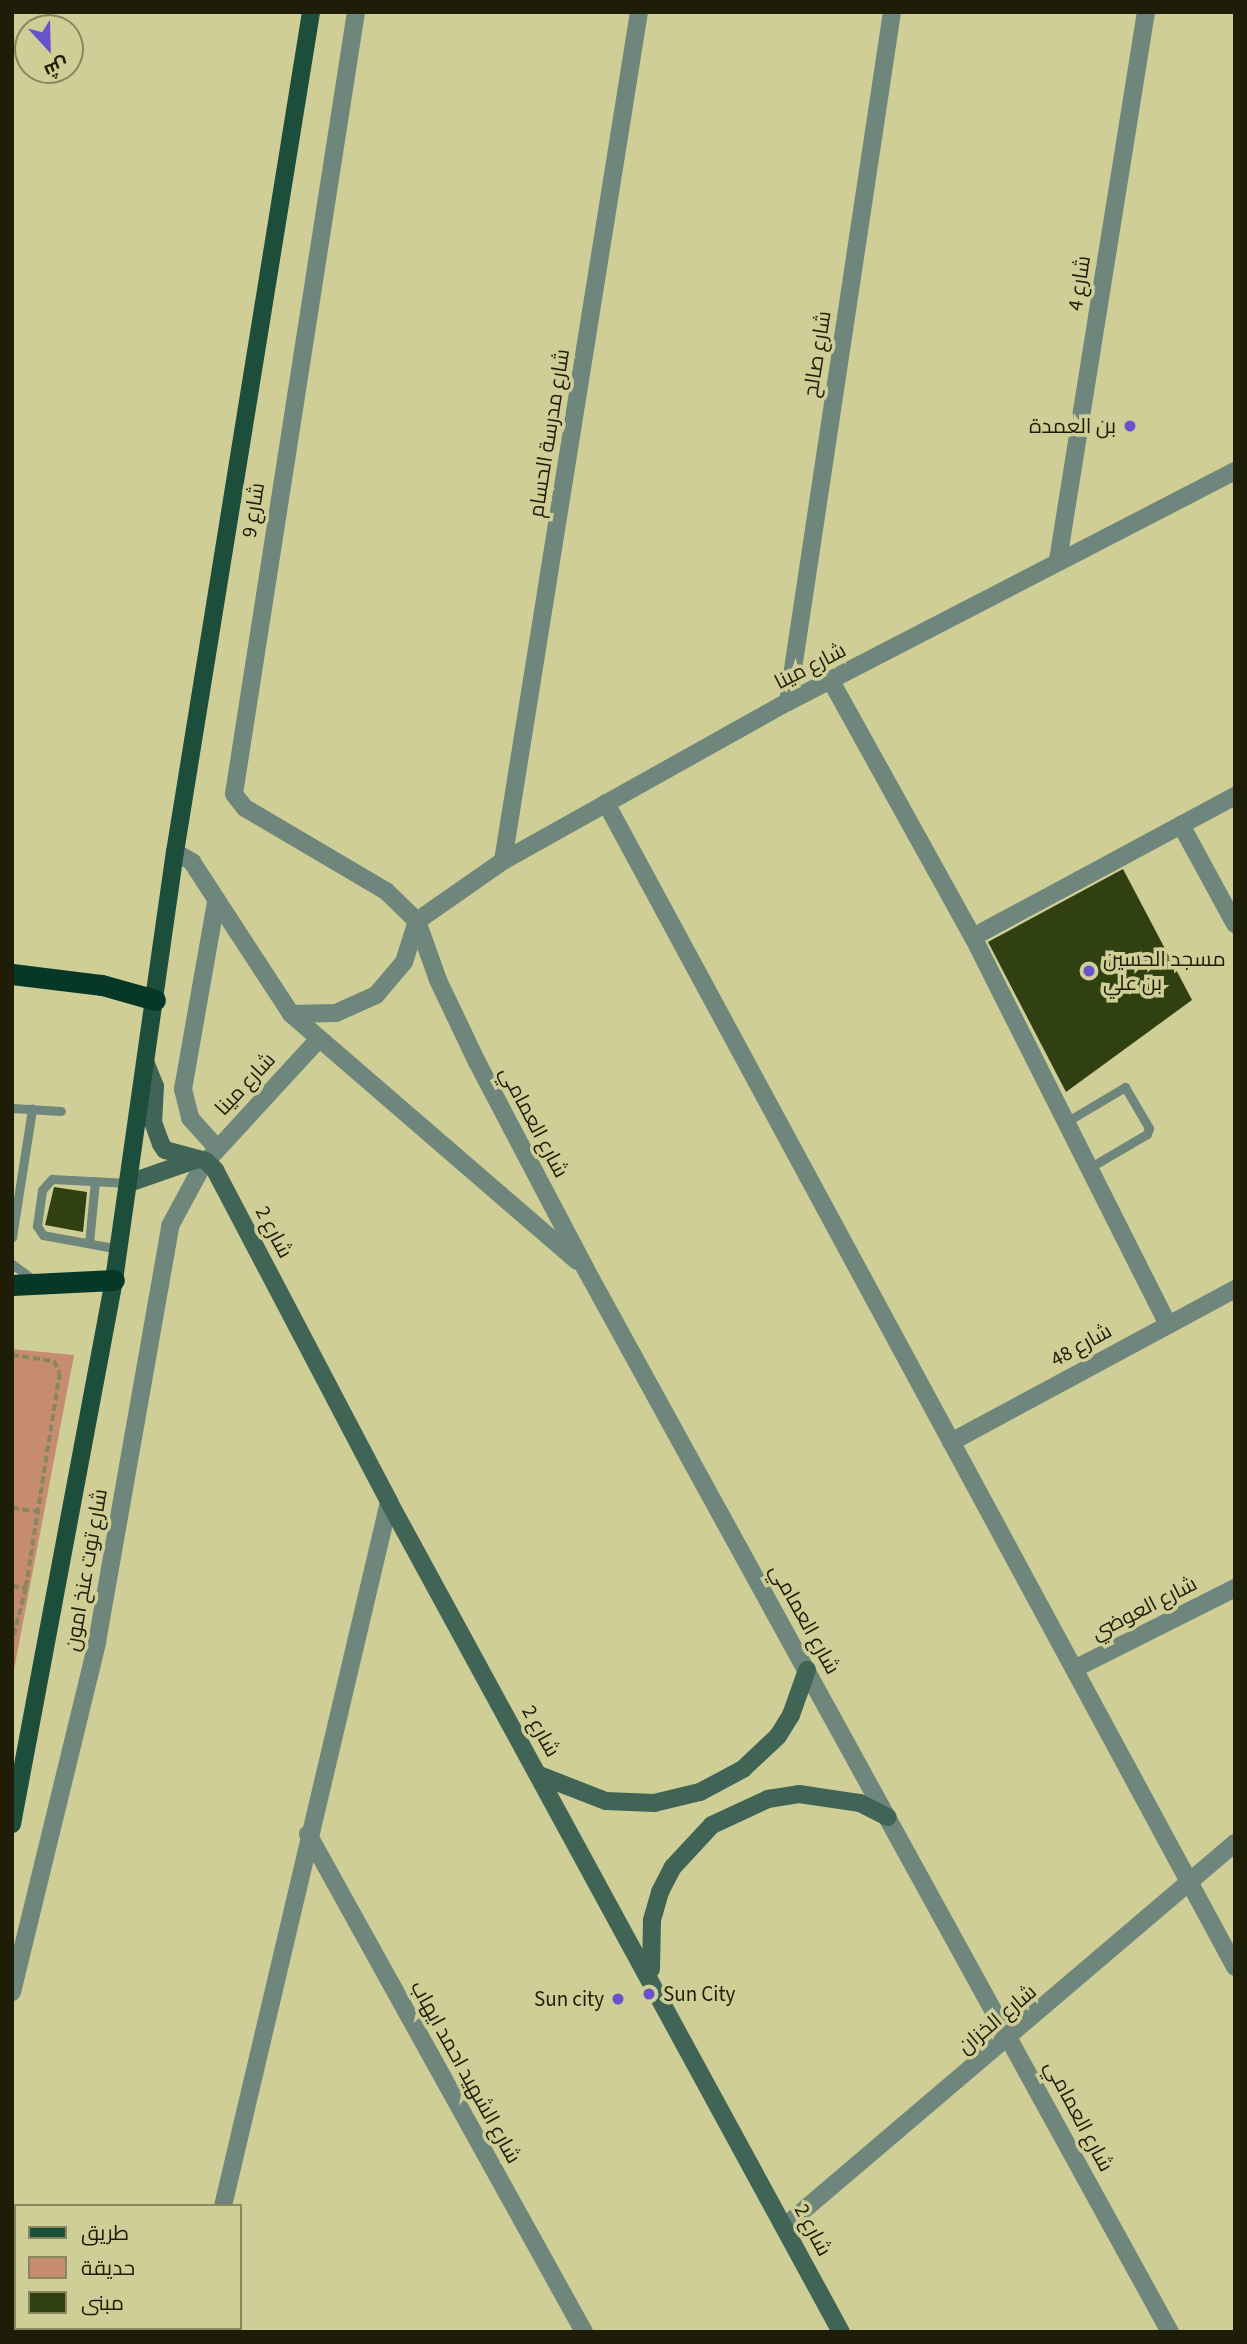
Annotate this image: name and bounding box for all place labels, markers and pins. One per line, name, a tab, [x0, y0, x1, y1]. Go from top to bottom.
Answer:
place label: بن العمدة	[1029, 413, 1116, 439]
marker: بن العمدة	[1122, 418, 1138, 434]
place label: مسجد الحسين بن علي	[1103, 946, 1226, 996]
marker: مسجد الحسين بن علي	[1081, 963, 1097, 979]
place label: Sun City	[663, 1981, 735, 2007]
place label: Sun city	[534, 1986, 604, 2012]
marker: Sun City	[641, 1986, 657, 2002]
marker: Sun city	[610, 1991, 626, 2007]

